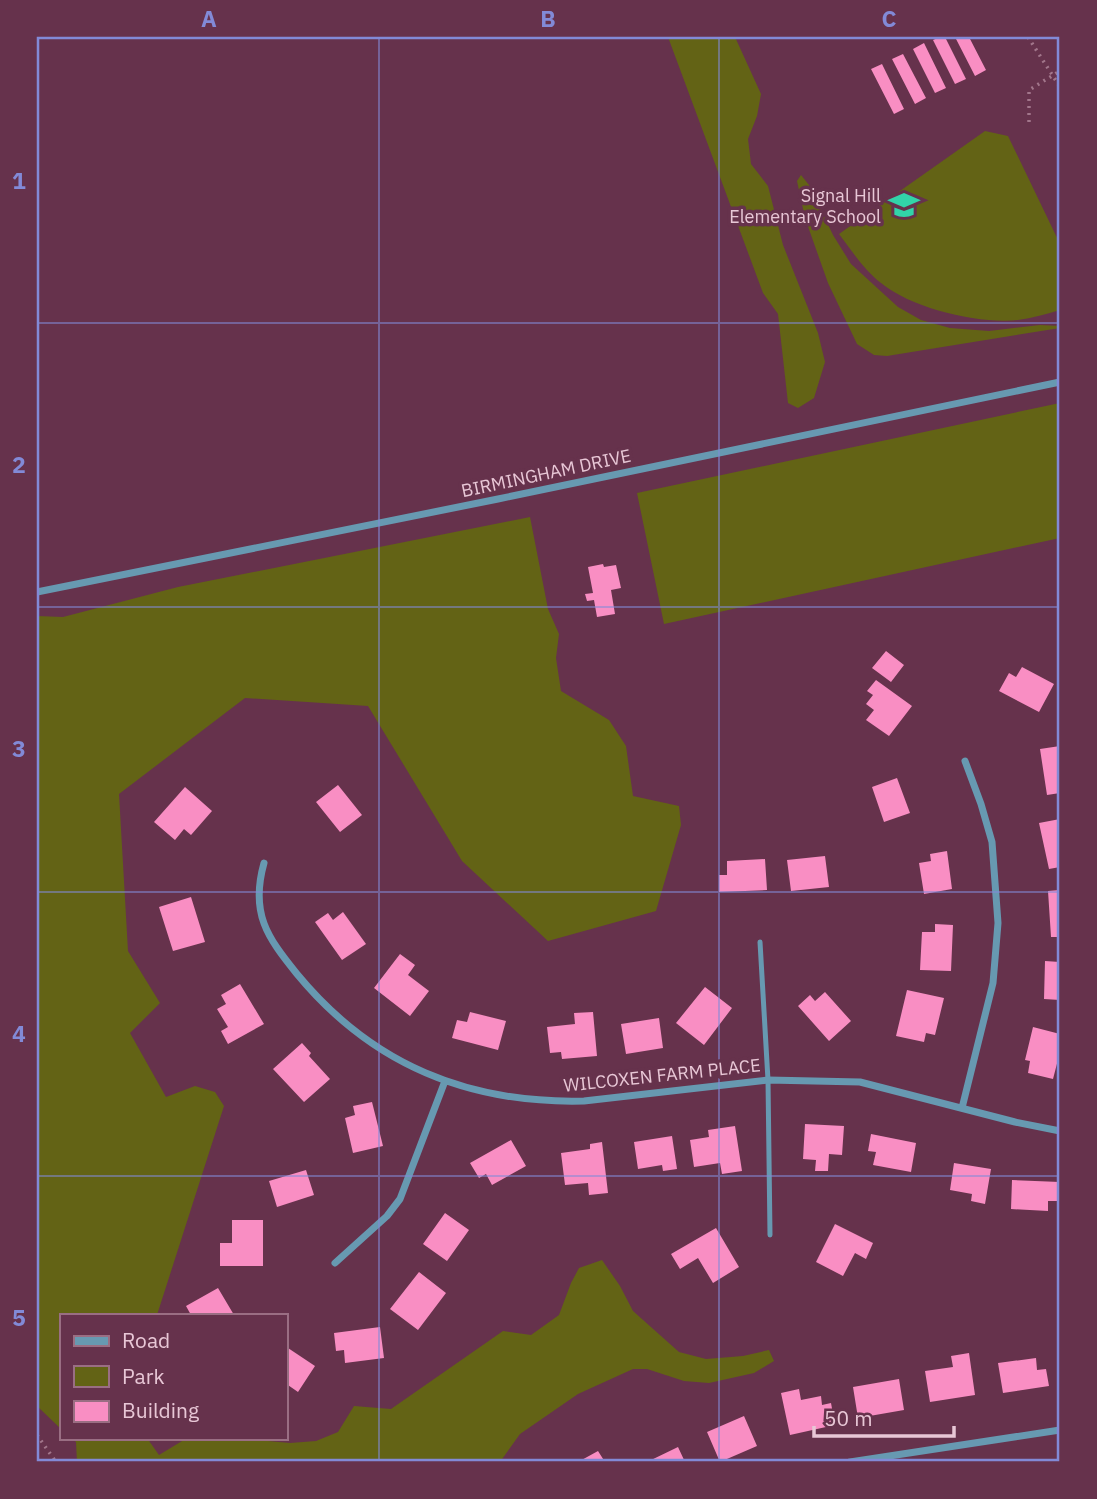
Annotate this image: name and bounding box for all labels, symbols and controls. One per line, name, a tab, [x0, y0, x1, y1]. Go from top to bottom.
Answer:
text: A	[201, 3, 217, 33]
text: B	[540, 3, 556, 33]
text: C	[882, 3, 897, 33]
text: 1	[12, 165, 26, 195]
place label: Signal Hill Elementary School	[729, 184, 881, 228]
school or university icon: Signal Hill Elementary School	[887, 188, 921, 222]
street label: BIRMINGHAM DRIVE	[459, 444, 633, 502]
text: 2	[12, 449, 26, 479]
text: 3	[12, 733, 26, 763]
text: 4	[12, 1018, 26, 1048]
street label: WILCOXEN FARM PLACE	[562, 1053, 762, 1097]
text: 5	[12, 1302, 26, 1332]
legend	[60, 1314, 287, 1440]
text: Road	[122, 1326, 170, 1354]
text: Park	[122, 1362, 165, 1390]
scale bar	[814, 1394, 954, 1438]
text: Building	[122, 1396, 199, 1424]
text: 50 m	[824, 1404, 873, 1432]

